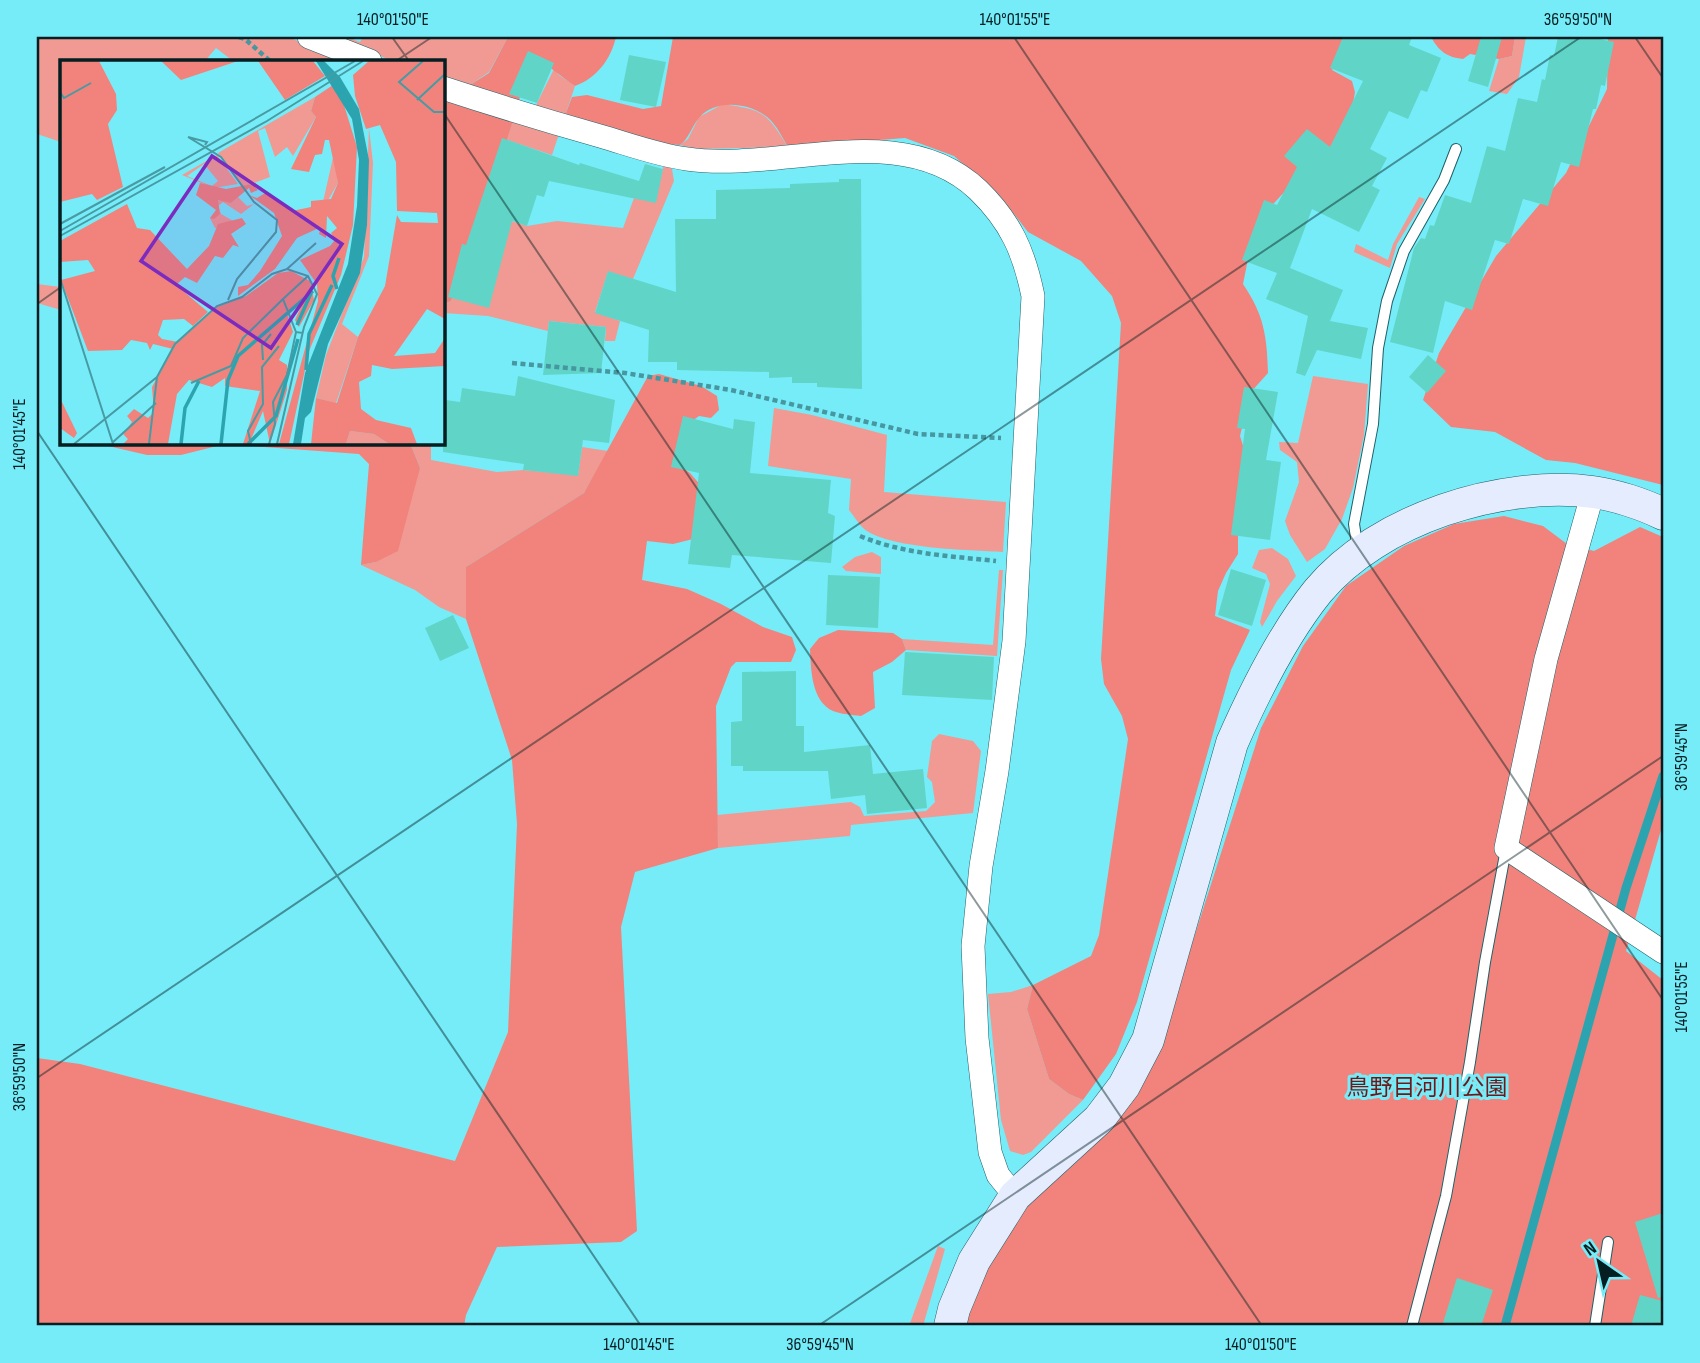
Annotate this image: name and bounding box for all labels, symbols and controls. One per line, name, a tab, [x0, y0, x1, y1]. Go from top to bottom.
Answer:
text: 140°01'50"E	[357, 9, 429, 30]
text: 140°01'55"E	[979, 9, 1051, 30]
text: 36°59'50"N	[1544, 9, 1612, 30]
inset map	[60, 60, 444, 444]
text: 140°01'45"E	[9, 398, 30, 470]
text: 36°59'45"N	[1671, 723, 1692, 791]
text: 140°01'55"E	[1671, 961, 1692, 1033]
text: 36°59'50"N	[9, 1043, 30, 1111]
park label: 鳥野目河川公園	[1347, 1074, 1508, 1102]
north arrow	[1564, 1226, 1634, 1296]
text: N	[1580, 1237, 1601, 1262]
text: 140°01'45"E	[603, 1334, 675, 1355]
text: 36°59'45"N	[786, 1334, 854, 1355]
text: 140°01'50"E	[1225, 1334, 1297, 1355]

